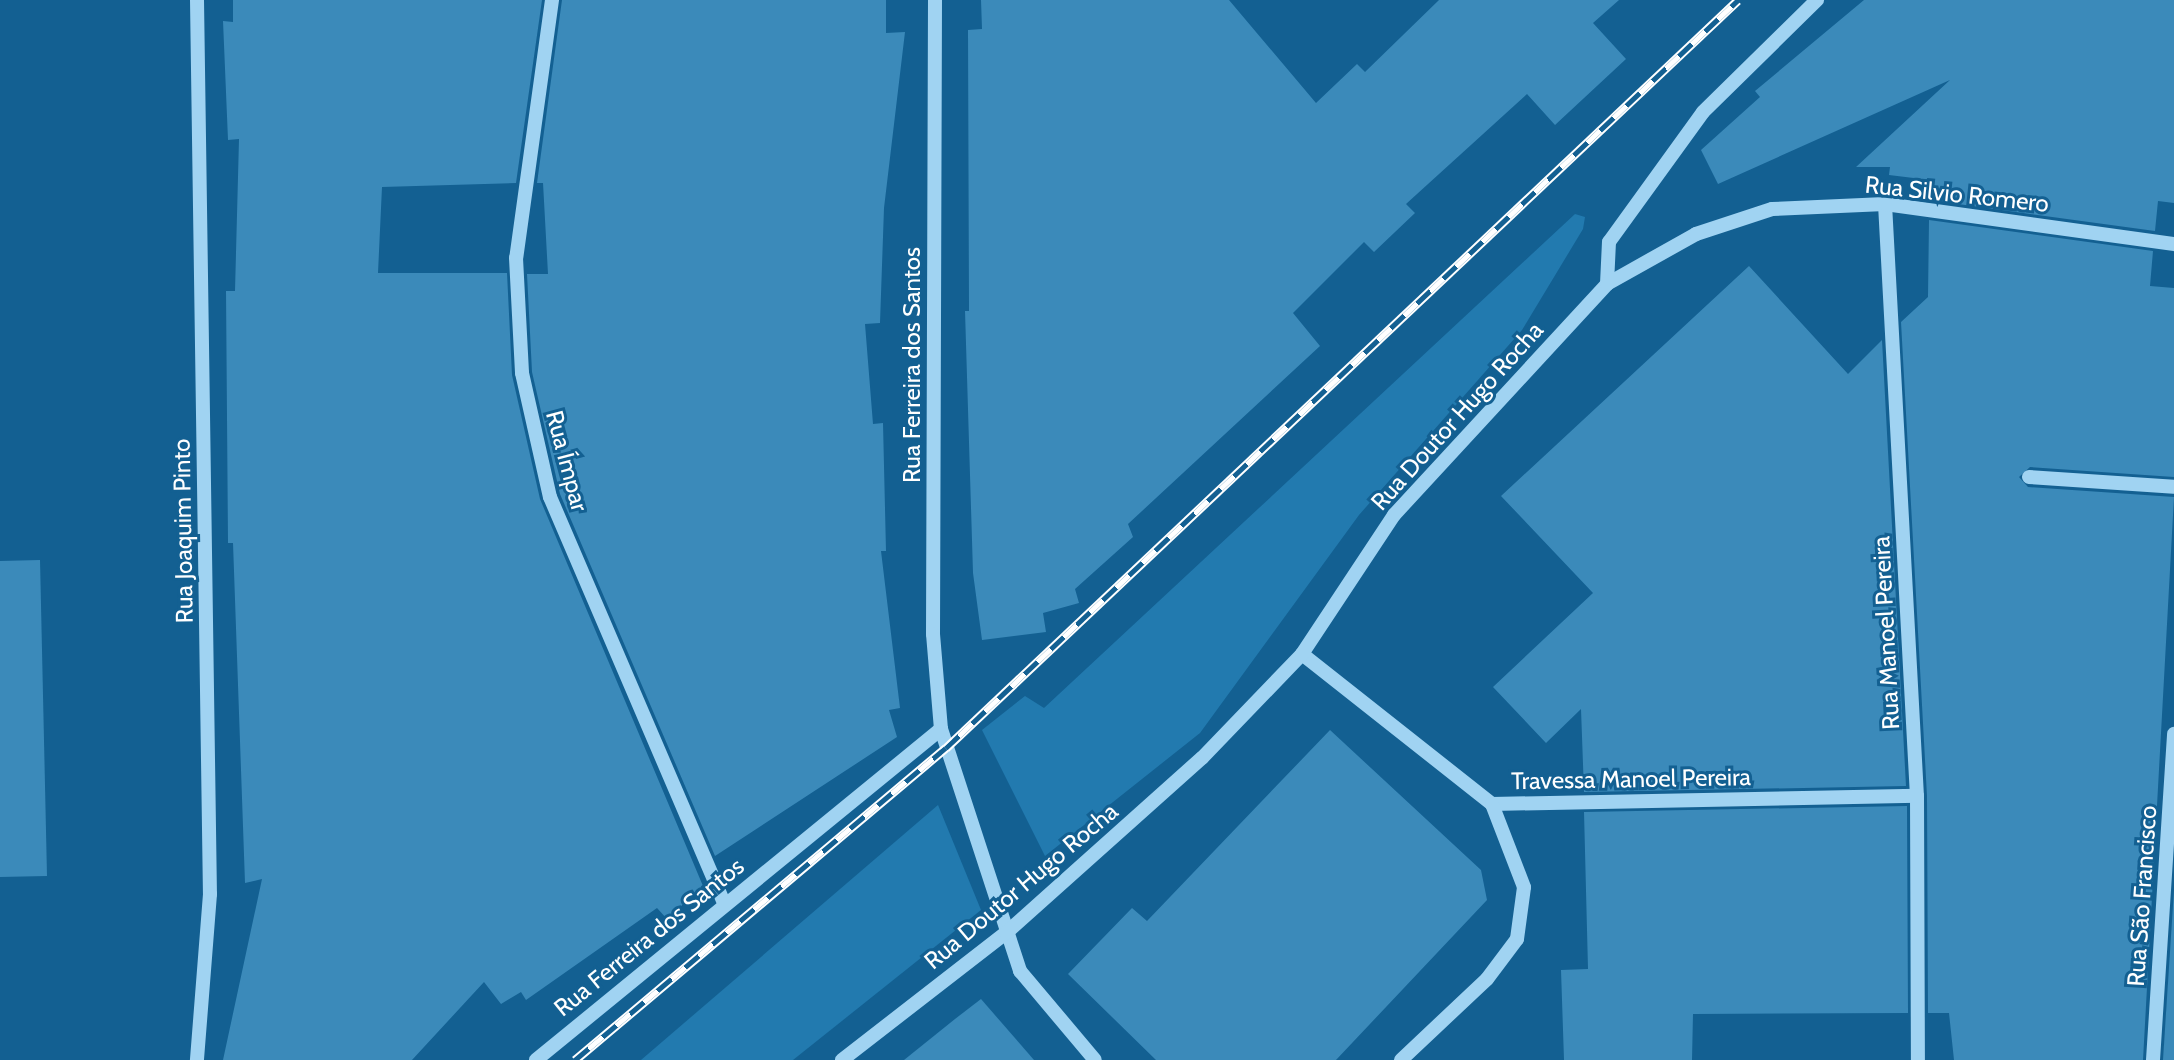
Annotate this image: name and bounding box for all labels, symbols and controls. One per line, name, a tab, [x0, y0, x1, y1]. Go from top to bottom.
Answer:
street label: Rua Silvio Romero	[1864, 170, 2050, 218]
street label: Rua Ferreira dos Santos	[898, 247, 926, 483]
street label: Rua Doutor Hugo Rocha	[1365, 316, 1549, 516]
street label: Rua Ímpar	[540, 407, 594, 515]
street label: Rua Joaquim Pinto	[167, 438, 199, 624]
street label: Rua Manoel Pereira	[1867, 535, 1905, 731]
street label: Travessa Manoel Pereira	[1511, 763, 1751, 795]
street label: Rua Doutor Hugo Rocha	[919, 797, 1123, 975]
street label: Rua São Francisco	[2121, 804, 2163, 988]
street label: Rua Ferreira dos Santos	[548, 852, 750, 1022]

